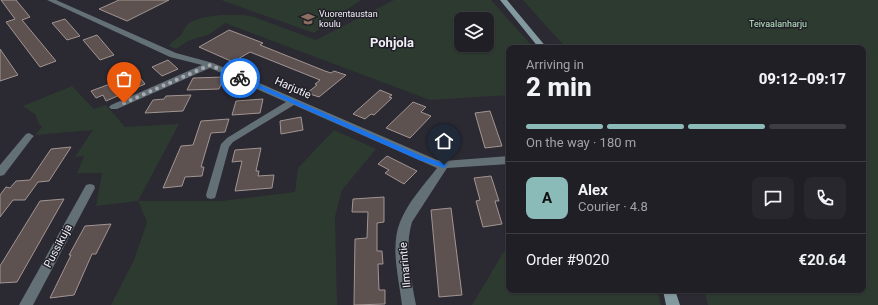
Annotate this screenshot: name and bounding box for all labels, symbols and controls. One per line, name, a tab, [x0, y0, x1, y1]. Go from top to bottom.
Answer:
place label: Vuorentaustan koulu	[319, 9, 378, 29]
school or university icon: Vuorentaustan koulu	[300, 11, 316, 27]
map controls	[454, 12, 494, 52]
button: layers	[454, 12, 494, 52]
park label: Teivaalanharju	[749, 19, 807, 29]
district label: Pohjola	[370, 35, 414, 50]
text: Arriving in	[526, 57, 584, 72]
courier	[220, 58, 260, 98]
pin	[107, 62, 141, 103]
icon: bike	[229, 67, 251, 89]
icon: bag	[113, 68, 135, 90]
text: 09:12–09:17	[759, 70, 846, 88]
text: 2 min	[526, 72, 592, 102]
street label: Harjutie	[273, 74, 313, 102]
pin	[427, 124, 461, 165]
icon: home	[433, 130, 455, 152]
text: On the way · 180 m	[526, 135, 636, 150]
button: chat	[752, 177, 794, 219]
button: phone	[804, 177, 846, 219]
text: Alex	[578, 181, 608, 199]
text: A	[542, 189, 552, 207]
text: Courier · 4.8	[578, 199, 648, 214]
street label: Pussikuja	[41, 222, 75, 270]
street label: Ilmarintie	[397, 241, 413, 288]
text: Order #9020	[526, 251, 609, 269]
text: €20.64	[799, 251, 846, 269]

